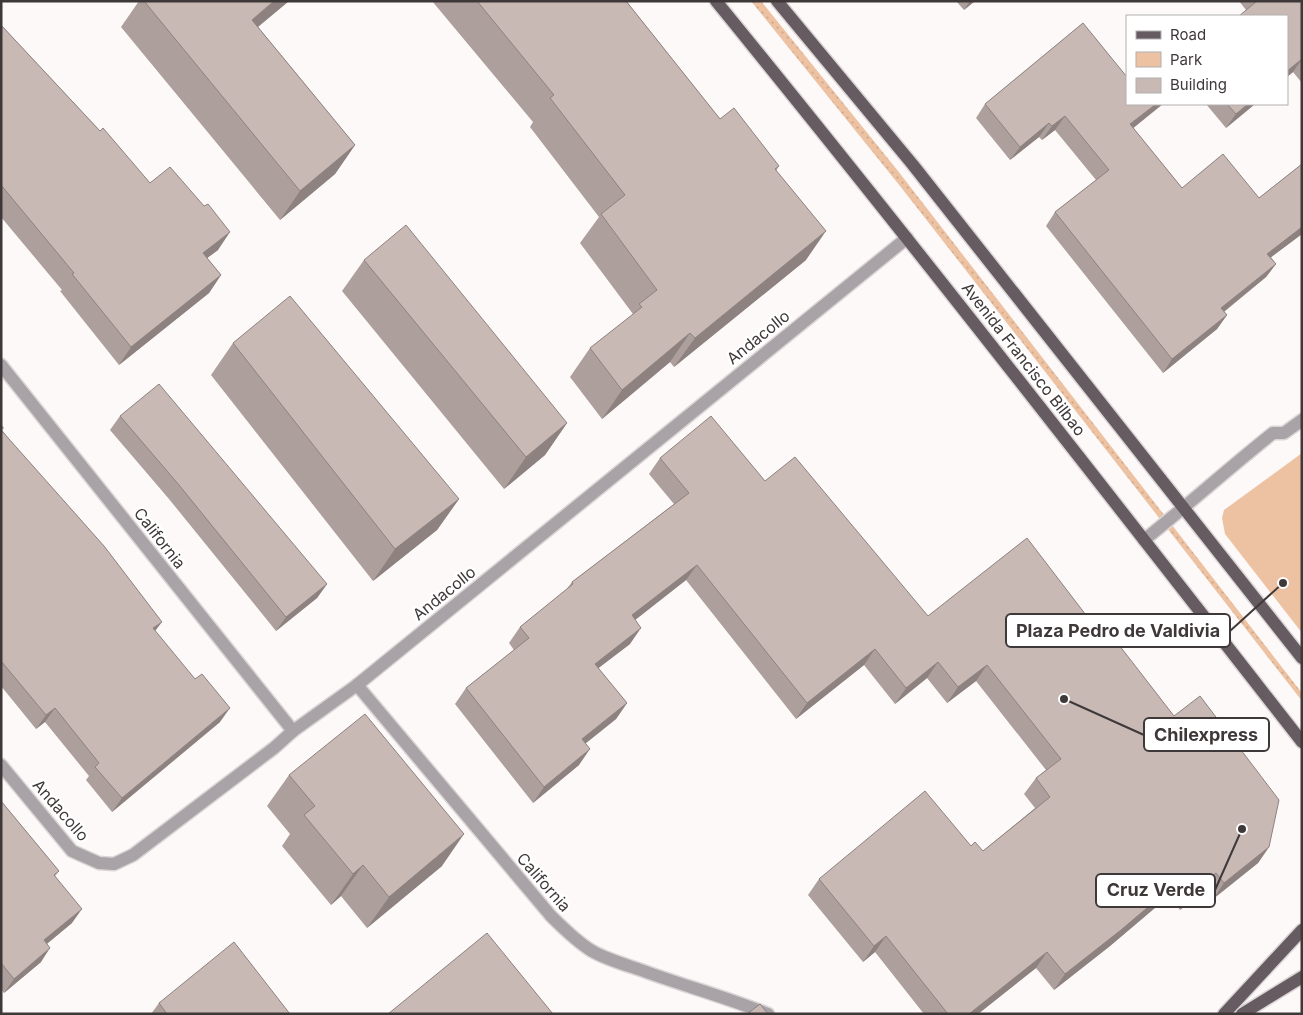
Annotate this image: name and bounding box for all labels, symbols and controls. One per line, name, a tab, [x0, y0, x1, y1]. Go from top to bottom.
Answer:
legend	[1126, 15, 1288, 105]
text: Road	[1170, 25, 1206, 44]
text: Park	[1170, 50, 1203, 69]
text: Building	[1170, 75, 1227, 94]
street label: Avenida Francisco Bilbao	[958, 278, 1090, 440]
street label: Andacollo	[722, 306, 794, 368]
street label: California	[130, 503, 190, 573]
street label: Andacollo	[408, 562, 480, 624]
callout: Plaza Pedro de Valdivia	[1006, 614, 1230, 647]
text: Plaza Pedro de Valdivia	[1016, 620, 1220, 641]
callout: Chilexpress	[1144, 718, 1269, 751]
text: Chilexpress	[1154, 724, 1258, 745]
street label: Andacollo	[29, 775, 93, 845]
street label: California	[513, 848, 575, 916]
callout: Cruz Verde	[1096, 874, 1215, 907]
text: Cruz Verde	[1107, 879, 1205, 900]

